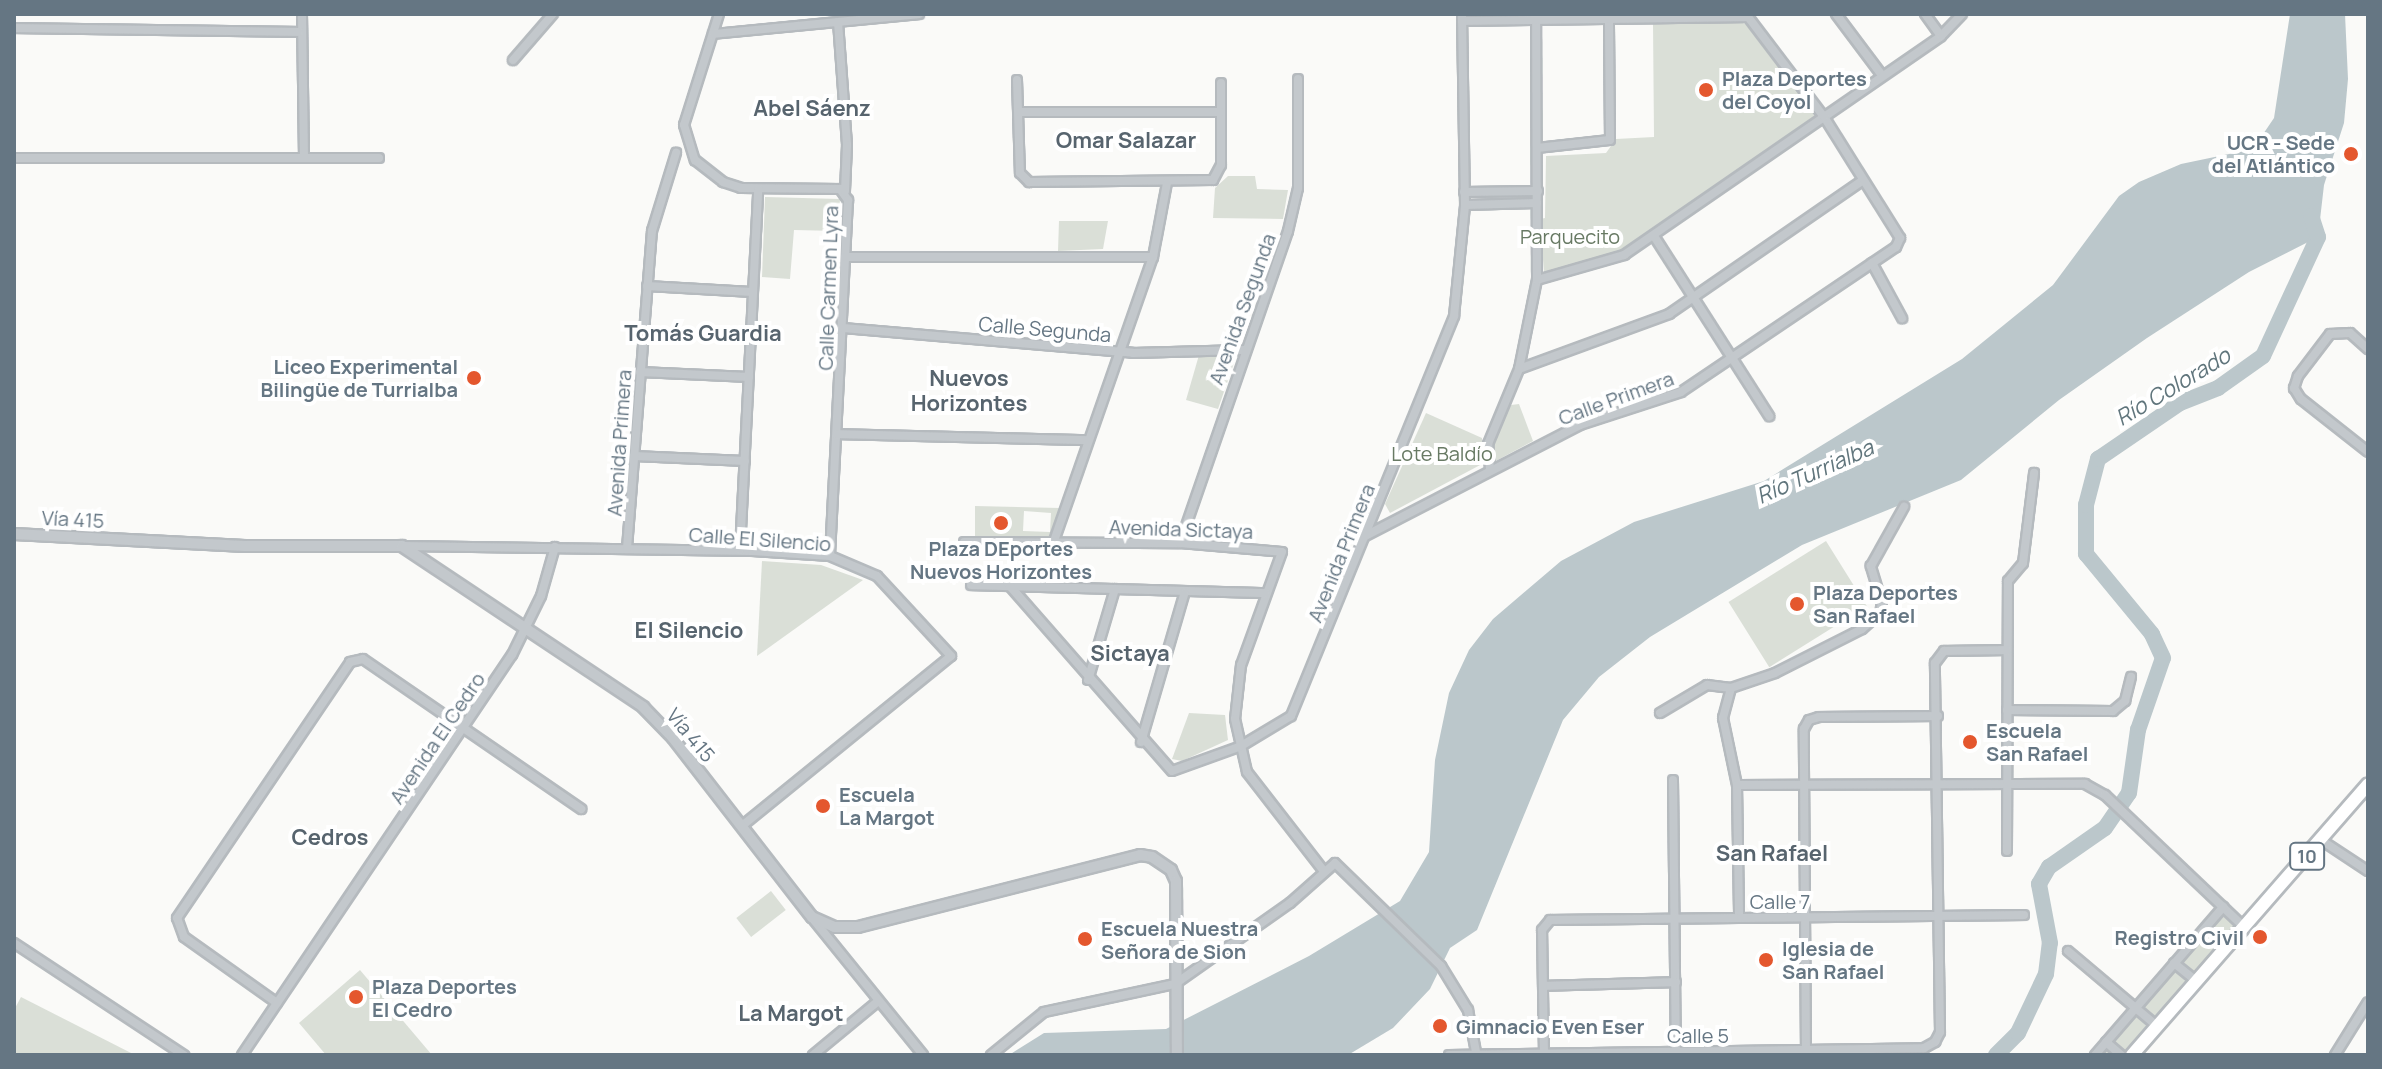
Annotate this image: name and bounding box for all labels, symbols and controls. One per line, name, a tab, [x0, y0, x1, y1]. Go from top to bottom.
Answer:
place label: Plaza Deportes del Coyol	[1722, 66, 1867, 113]
marker: Plaza Deportes del Coyol	[1697, 81, 1715, 99]
district label: Abel Sáenz	[753, 96, 871, 122]
district label: Omar Salazar	[1056, 128, 1196, 154]
place label: UCR - Sede del Atlántico	[2212, 130, 2335, 177]
marker: UCR - Sede del Atlántico	[2342, 145, 2360, 163]
street label: Calle Carmen Lyra	[813, 205, 843, 371]
park label: Parquecito	[1520, 224, 1620, 248]
street label: Avenida Segunda	[1204, 230, 1280, 388]
street label: Calle Segunda	[978, 311, 1112, 347]
district label: Tomás Guardia	[624, 321, 782, 347]
water label: Río Colorado	[2111, 342, 2235, 432]
place label: Liceo Experimental Bilingüe de Turrialba	[261, 354, 458, 401]
district label: Nuevos Horizontes	[911, 365, 1027, 416]
street label: Calle Primera	[1555, 366, 1677, 430]
marker: Liceo Experimental Bilingüe de Turrialba	[465, 369, 483, 387]
street label: Avenida Primera	[602, 369, 636, 517]
water label: Río Turrialba	[1752, 434, 1878, 510]
park label: Lote Baldío	[1391, 441, 1493, 465]
street label: Avenida Primera	[1302, 480, 1380, 626]
street label: Vía 415	[41, 505, 105, 533]
marker: Plaza DEportes Nuevos Horizontes	[992, 514, 1010, 532]
street label: Avenida Sictaya	[1108, 514, 1254, 544]
street label: Calle El Silencio	[688, 522, 832, 556]
place label: Plaza DEportes Nuevos Horizontes	[910, 536, 1092, 583]
place label: Plaza Deportes San Rafael	[1813, 580, 1958, 627]
marker: Plaza Deportes San Rafael	[1788, 595, 1806, 613]
district label: El Silencio	[635, 618, 743, 644]
district label: Sictaya	[1090, 641, 1170, 667]
street label: Avenida El Cedro	[384, 668, 490, 808]
street label: Vía 415	[662, 703, 720, 767]
place label: Escuela San Rafael	[1986, 718, 2088, 765]
marker: Escuela San Rafael	[1961, 733, 1979, 751]
place label: Escuela La Margot	[839, 782, 935, 829]
marker: Escuela La Margot	[814, 797, 832, 815]
district label: Cedros	[292, 825, 368, 851]
district label: San Rafael	[1716, 841, 1828, 867]
road number: 10	[2289, 842, 2325, 870]
street label: Calle 7	[1750, 889, 1810, 913]
place label: Escuela Nuestra Señora de Sion	[1101, 916, 1258, 963]
place label: Registro Civil	[2115, 925, 2244, 949]
marker: Registro Civil	[2251, 928, 2269, 946]
marker: Escuela Nuestra Señora de Sion	[1076, 930, 1094, 948]
place label: Iglesia de San Rafael	[1782, 936, 1884, 983]
marker: Iglesia de San Rafael	[1757, 951, 1775, 969]
place label: Plaza Deportes El Cedro	[372, 974, 517, 1021]
marker: Plaza Deportes El Cedro	[347, 988, 365, 1006]
district label: La Margot	[738, 1001, 844, 1027]
place label: Gimnacio Even Eser	[1456, 1014, 1645, 1038]
marker: Gimnacio Even Eser	[1431, 1017, 1449, 1035]
street label: Calle 5	[1667, 1023, 1729, 1047]

